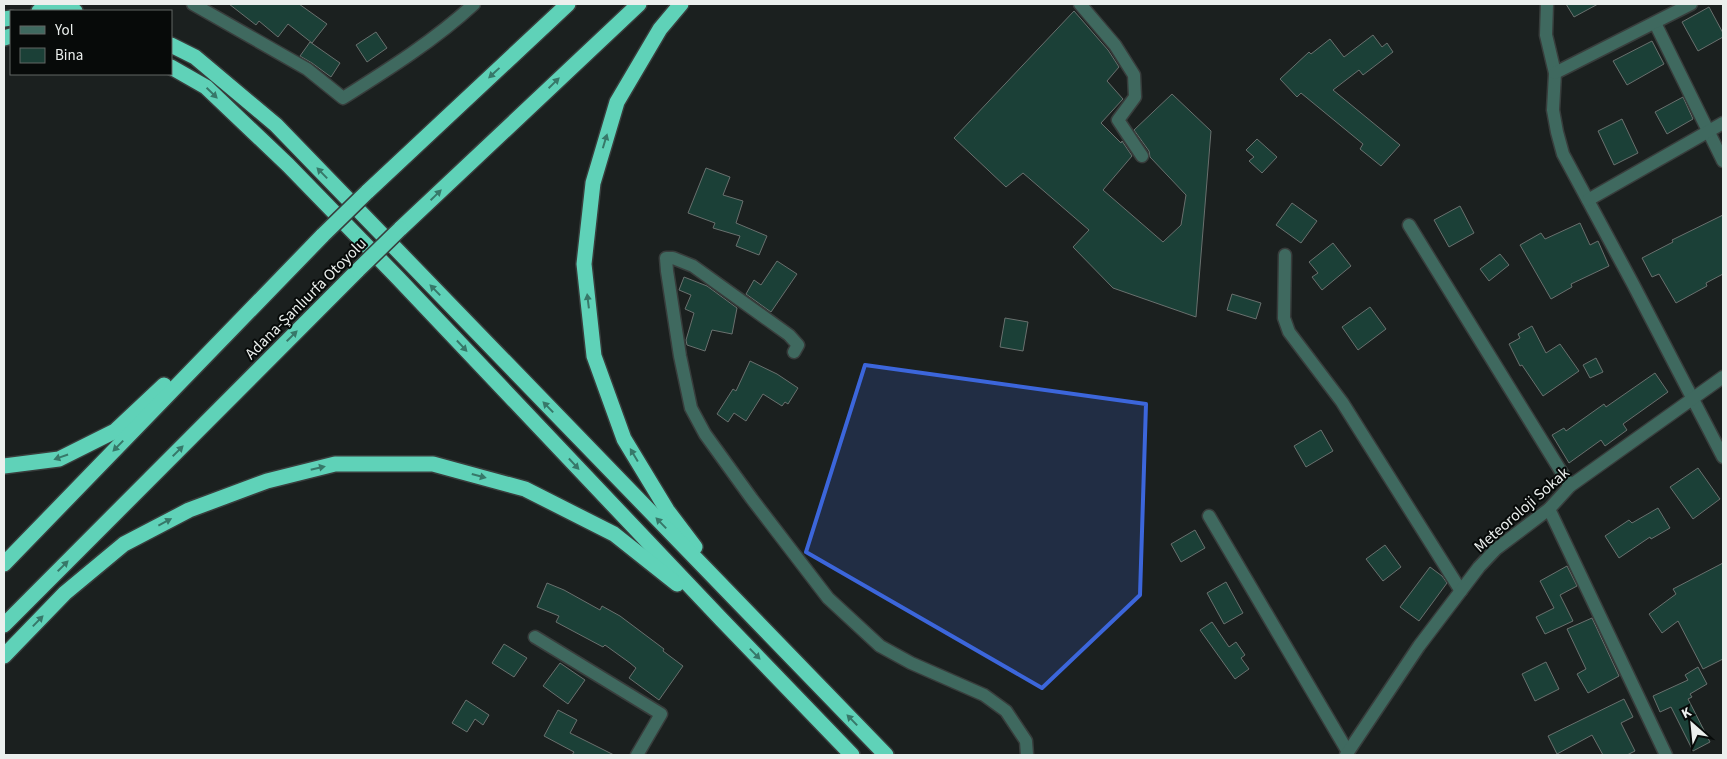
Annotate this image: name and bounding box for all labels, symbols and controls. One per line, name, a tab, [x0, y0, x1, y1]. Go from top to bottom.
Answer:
legend	[10, 10, 172, 75]
text: Yol	[54, 20, 74, 41]
text: Bina	[55, 45, 83, 66]
one-way arrow	[489, 67, 501, 79]
one-way arrow	[547, 77, 559, 89]
one-way arrow	[206, 87, 218, 99]
one-way arrow	[601, 133, 609, 148]
one-way arrow	[316, 167, 328, 179]
one-way arrow	[429, 189, 441, 201]
street label: Adana-Şanlıurfa Otoyolu	[240, 233, 371, 364]
one-way arrow	[429, 284, 441, 296]
one-way arrow	[584, 293, 592, 309]
one-way arrow	[286, 330, 298, 342]
one-way arrow	[456, 339, 468, 351]
one-way arrow	[542, 401, 554, 413]
one-way arrow	[112, 439, 124, 451]
one-way arrow	[171, 445, 183, 457]
one-way arrow	[630, 449, 639, 462]
one-way arrow	[53, 453, 68, 461]
one-way arrow	[568, 457, 580, 469]
street label: Meteoroloji Sokak	[1469, 462, 1574, 557]
one-way arrow	[311, 464, 326, 472]
one-way arrow	[471, 473, 486, 481]
one-way arrow	[158, 518, 173, 526]
one-way arrow	[655, 518, 667, 530]
one-way arrow	[57, 560, 69, 572]
one-way arrow	[32, 615, 44, 627]
one-way arrow	[749, 648, 761, 660]
north arrow	[1667, 699, 1717, 749]
text: K	[1678, 702, 1695, 724]
one-way arrow	[846, 715, 858, 727]

